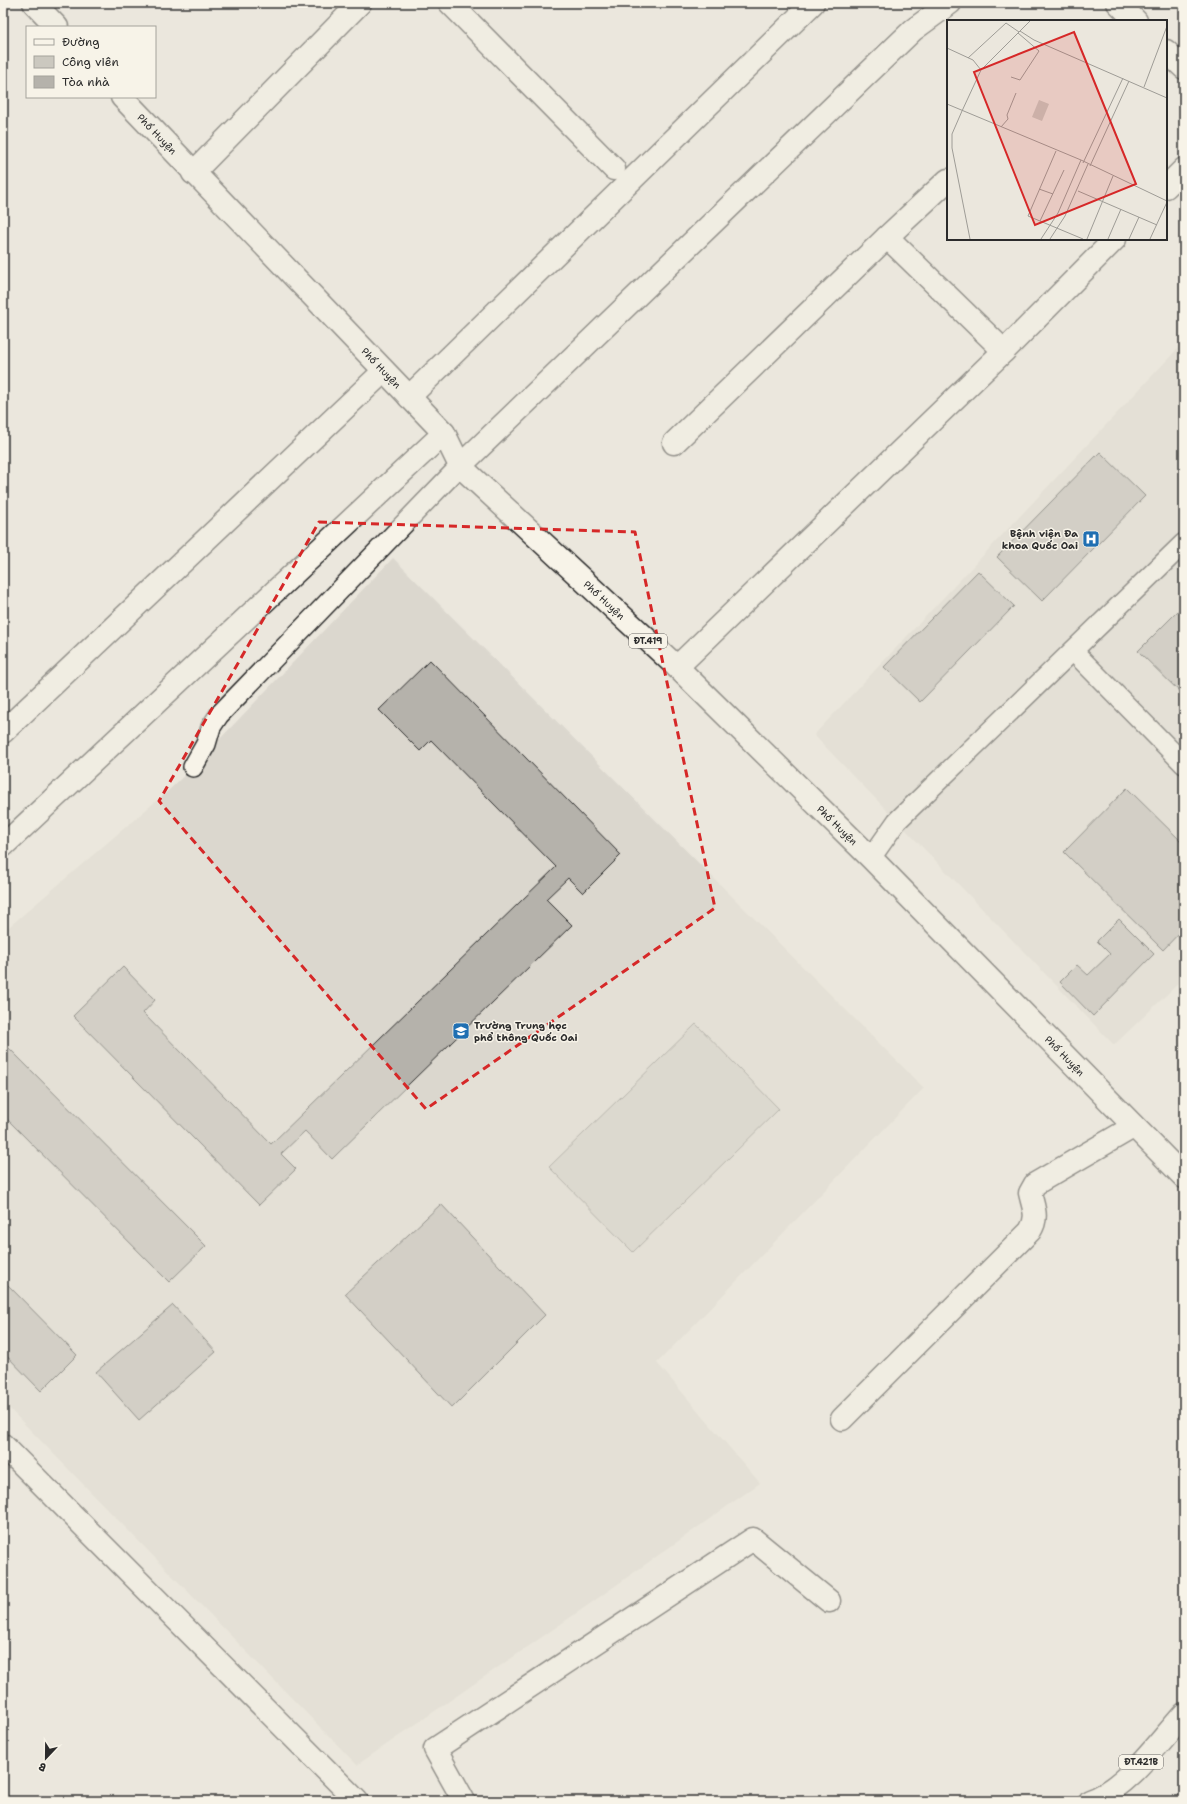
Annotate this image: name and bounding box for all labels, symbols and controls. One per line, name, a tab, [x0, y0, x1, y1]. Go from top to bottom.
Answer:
inset map	[947, 20, 1167, 240]
legend	[26, 26, 156, 98]
text: Đường	[62, 34, 100, 50]
text: Công viên	[62, 54, 119, 70]
text: Tòa nhà	[62, 74, 110, 90]
street label: Phố Huyện	[134, 111, 179, 157]
street label: Phố Huyện	[359, 345, 404, 391]
place label: Bệnh viện Đa khoa Quốc Oai	[1002, 527, 1078, 552]
hospital icon: Bệnh viện Đa khoa Quốc Oai	[1081, 529, 1101, 549]
street label: Phố Huyện	[581, 578, 627, 623]
road number: ĐT.419	[629, 634, 667, 648]
street label: Phố Huyện	[814, 803, 860, 848]
place label: Trường Trung học phổ thông Quốc Oai	[474, 1019, 578, 1044]
school or university icon: Trường Trung học phổ thông Quốc Oai	[451, 1021, 471, 1041]
street label: Phố Huyện	[1042, 1033, 1087, 1079]
north arrow	[26, 1738, 66, 1778]
road number: ĐT.421B	[1119, 1755, 1163, 1769]
text: B	[36, 1759, 48, 1775]

